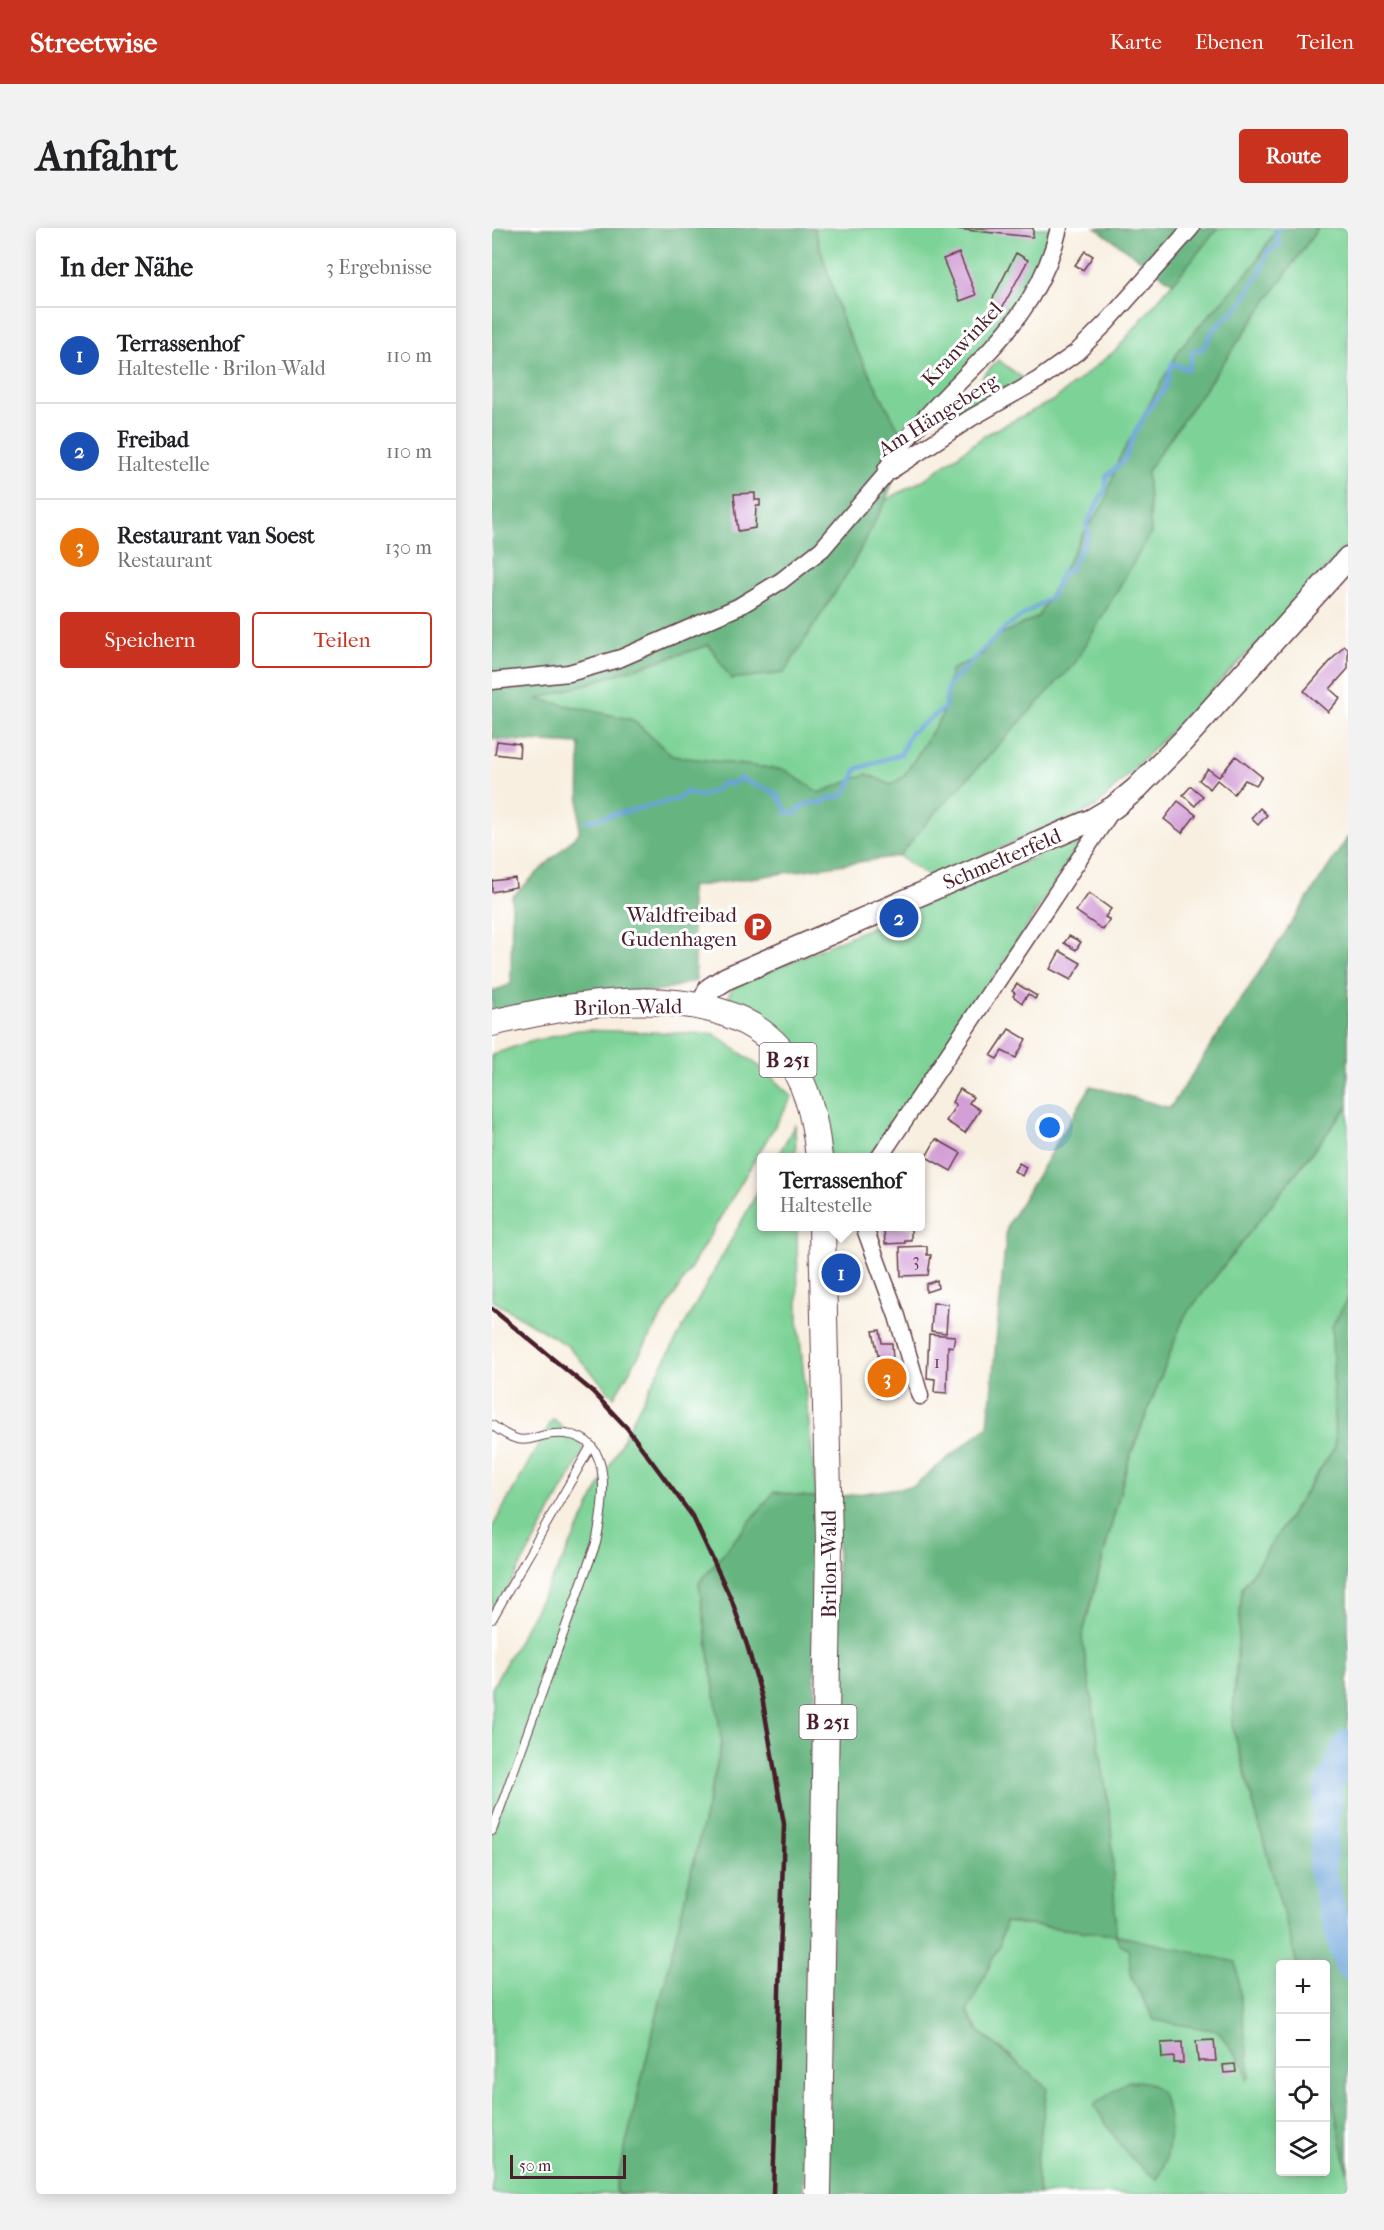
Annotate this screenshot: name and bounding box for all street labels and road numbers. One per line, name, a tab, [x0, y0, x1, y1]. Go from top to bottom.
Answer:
street label: Kranwinkel	[917, 297, 1007, 391]
street label: Am Hängeberg	[873, 368, 1003, 462]
street label: Schmelterfeld	[939, 823, 1065, 895]
street label: Brilon-Wald	[574, 994, 683, 1020]
road number: B 251	[760, 1043, 816, 1077]
street label: Brilon-Wald	[817, 1509, 841, 1618]
road number: B 251	[800, 1705, 856, 1739]

